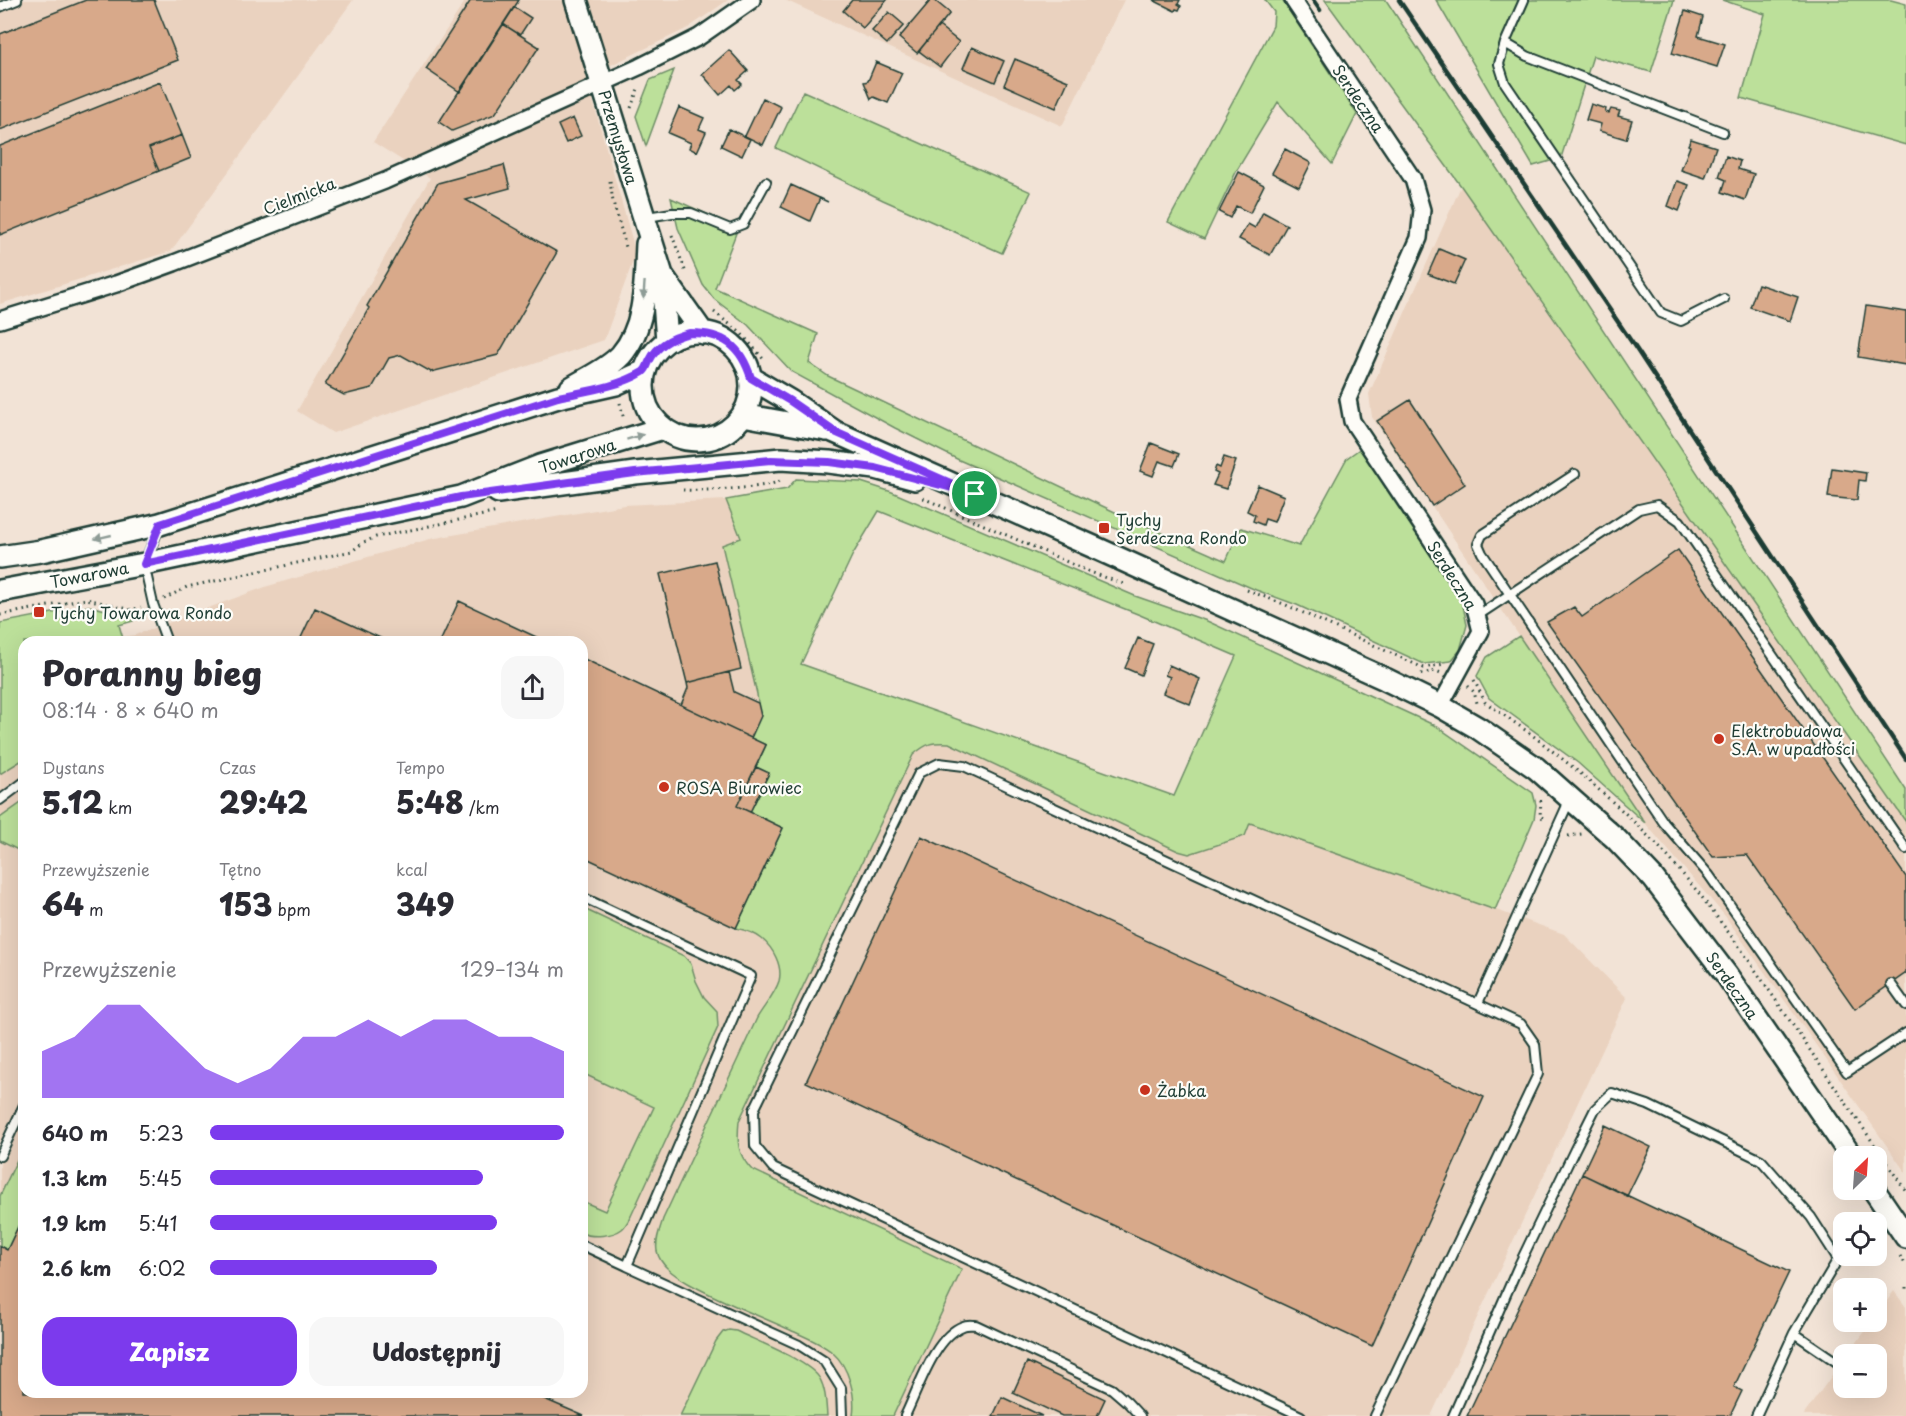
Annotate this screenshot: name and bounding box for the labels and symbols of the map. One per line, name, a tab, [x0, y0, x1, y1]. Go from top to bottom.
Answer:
street label: Serdeczna	[1327, 59, 1391, 137]
street label: Przemysłowa	[593, 87, 645, 187]
street label: Cielmicka	[259, 170, 339, 220]
one-way arrow	[640, 281, 649, 300]
street label: Towarowa	[535, 431, 619, 479]
one-way arrow	[627, 432, 645, 441]
pin	[949, 468, 1000, 519]
place label: Tychy Serdeczna Rondo	[1116, 507, 1247, 549]
marker: Tychy Serdeczna Rondo	[1097, 521, 1111, 535]
one-way arrow	[93, 533, 112, 542]
street label: Serdeczna	[1422, 536, 1484, 614]
street label: Towarowa	[48, 555, 130, 593]
place label: Tychy Towarowa Rondo	[51, 600, 232, 624]
marker: Tychy Towarowa Rondo	[32, 605, 46, 619]
place label: Elektrobudowa S.A. w upadłości	[1731, 718, 1855, 760]
marker: Elektrobudowa S.A. w upadłości	[1712, 732, 1726, 746]
place label: ROSA Biurowiec	[676, 775, 802, 799]
marker: ROSA Biurowiec	[657, 780, 671, 794]
street label: Serdeczna	[1701, 946, 1765, 1024]
place label: Żabka	[1157, 1078, 1206, 1102]
marker: Żabka	[1138, 1083, 1152, 1097]
north arrow	[1833, 1146, 1887, 1200]

